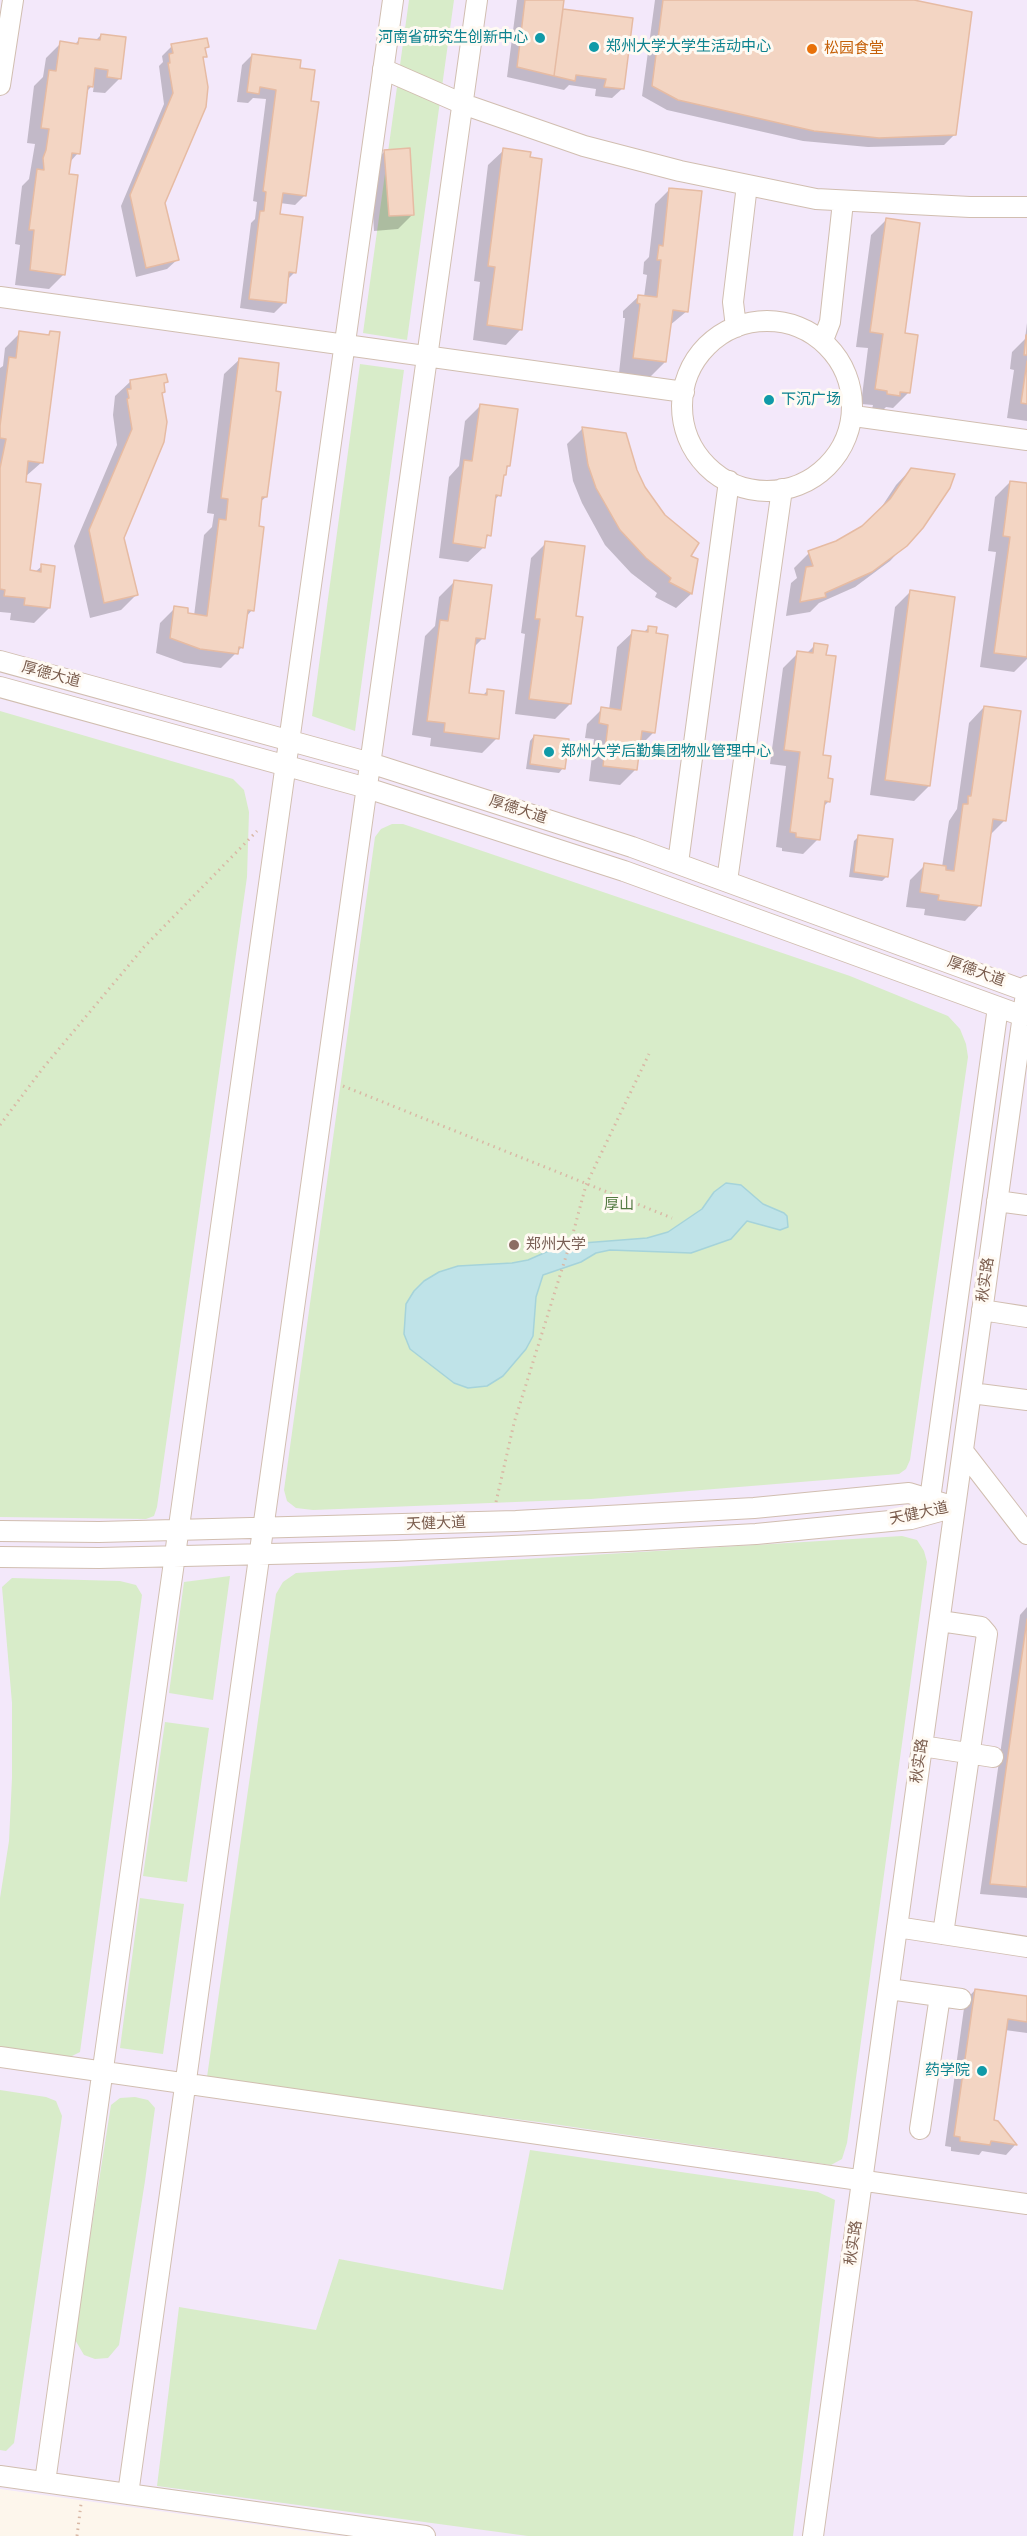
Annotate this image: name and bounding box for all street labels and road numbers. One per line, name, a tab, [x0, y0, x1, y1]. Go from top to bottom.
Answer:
street label: 厚德大道	[20, 659, 82, 691]
street label: 厚德大道	[487, 792, 549, 828]
street label: 厚德大道	[945, 953, 1007, 991]
street label: 秋实路	[974, 1256, 998, 1304]
street label: 天健大道	[888, 1499, 950, 1529]
street label: 天健大道	[406, 1514, 466, 1534]
street label: 秋实路	[908, 1737, 932, 1785]
street label: 秋实路	[842, 2219, 866, 2267]

